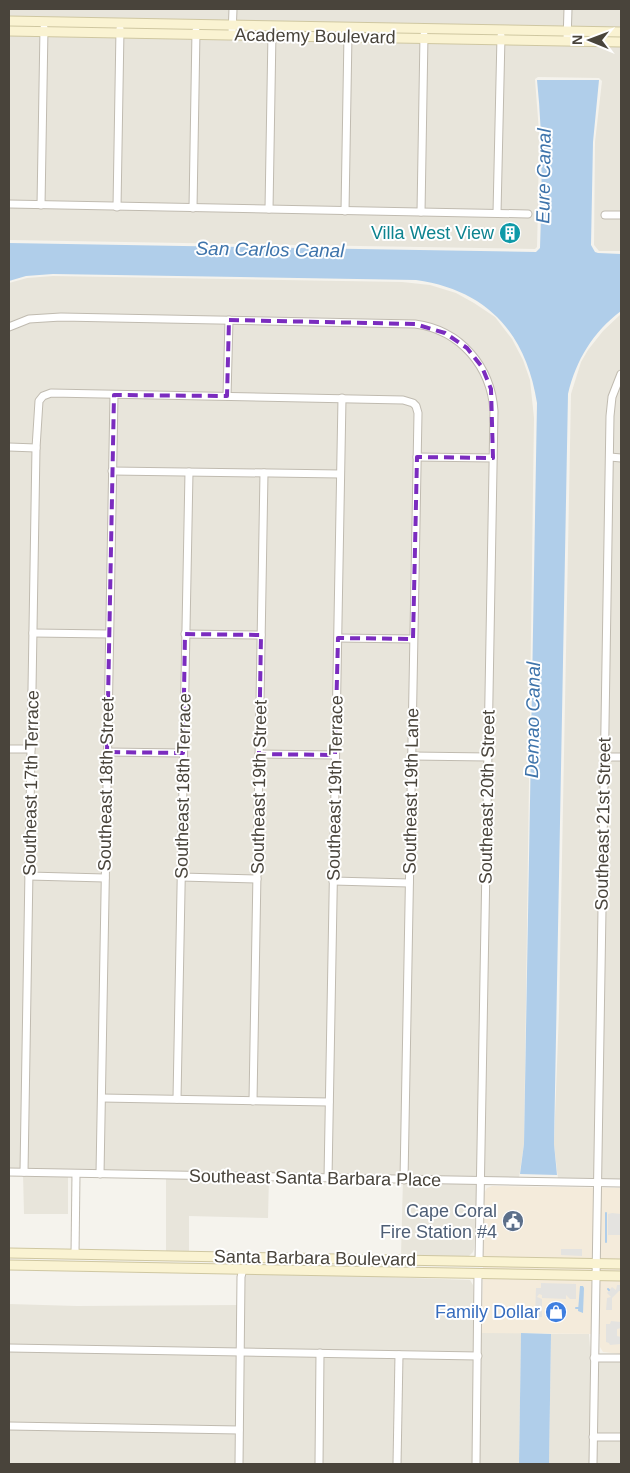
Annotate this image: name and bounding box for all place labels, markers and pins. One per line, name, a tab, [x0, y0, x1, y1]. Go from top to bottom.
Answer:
building icon: Villa West View	[498, 221, 522, 245]
place label: Villa West View	[371, 223, 495, 243]
place label: Cape Coral Fire Station #4	[380, 1201, 497, 1242]
public building icon: Cape Coral Fire Station #4	[501, 1209, 525, 1233]
shop icon: Family Dollar	[544, 1300, 568, 1324]
place label: Family Dollar	[435, 1302, 540, 1322]

